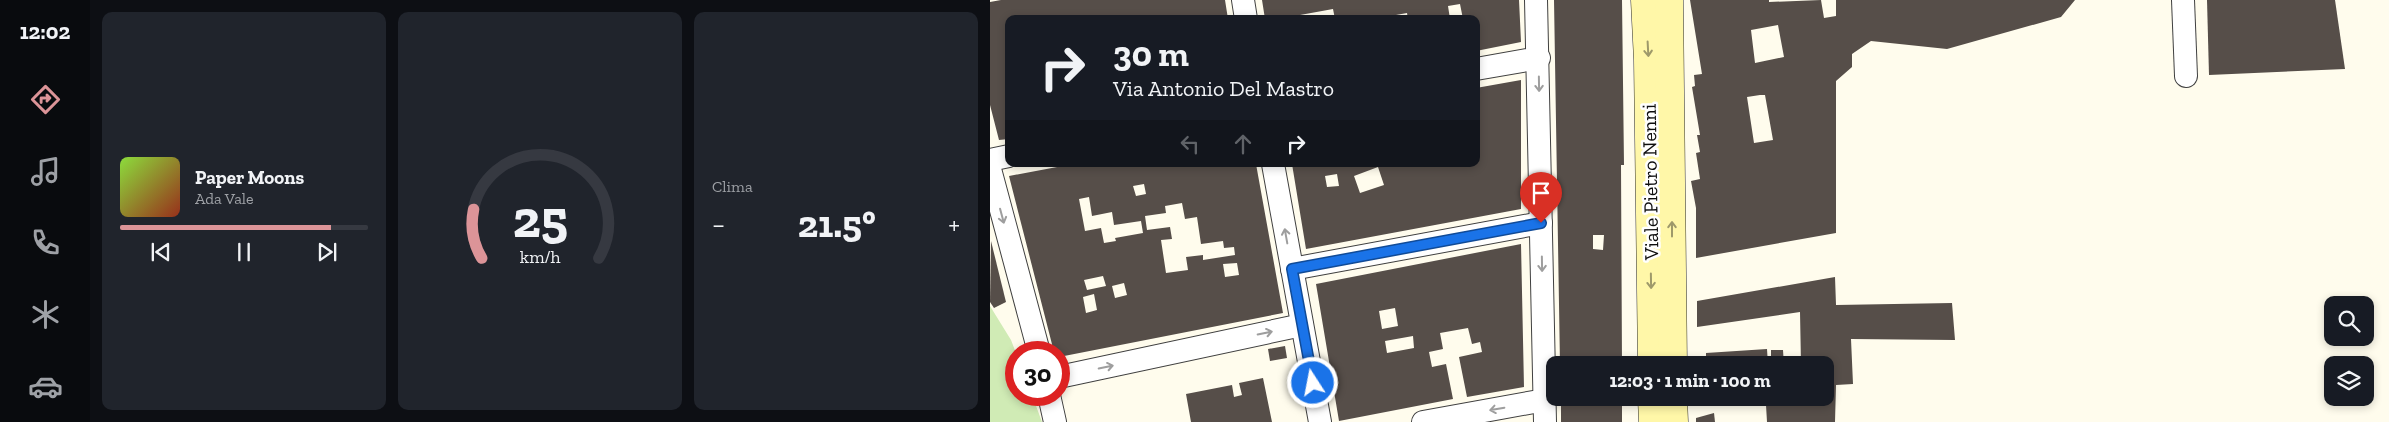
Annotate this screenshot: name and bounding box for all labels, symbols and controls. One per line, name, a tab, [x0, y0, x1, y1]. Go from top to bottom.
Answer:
text: 12:02	[20, 18, 70, 45]
text: 30 m	[1113, 33, 1189, 75]
icon: right	[1030, 35, 1095, 100]
one-way arrow	[1643, 40, 1652, 56]
text: Via Antonio Del Mastro	[1113, 75, 1334, 102]
one-way arrow	[1534, 75, 1544, 91]
icon: directions	[28, 82, 63, 117]
street label: Viale Pietro Nenni	[1637, 103, 1663, 261]
icon: left	[1176, 130, 1204, 158]
icon: ahead	[1229, 130, 1257, 158]
icon: right	[1282, 130, 1310, 158]
icon: music	[28, 154, 63, 189]
text: Paper Moons	[195, 166, 304, 189]
pin	[1520, 172, 1562, 223]
text: Clima	[712, 177, 753, 196]
icon: arrive	[1527, 179, 1555, 207]
text: 25	[512, 188, 568, 250]
text: Ada Vale	[195, 189, 254, 208]
text: 21.5°	[798, 201, 876, 247]
one-way arrow	[998, 207, 1008, 223]
text: −	[712, 208, 725, 241]
text: +	[948, 208, 960, 241]
one-way arrow	[1667, 221, 1677, 238]
icon: phone	[28, 225, 63, 260]
one-way arrow	[1281, 229, 1290, 245]
icon: previous	[147, 238, 175, 266]
icon: pause	[230, 238, 258, 266]
icon: next	[313, 238, 341, 266]
text: km/h	[520, 246, 560, 268]
one-way arrow	[1537, 255, 1547, 271]
one-way arrow	[1646, 272, 1656, 289]
map controls	[2324, 296, 2374, 406]
button: search	[2324, 296, 2374, 346]
icon: climate	[28, 297, 63, 332]
one-way arrow	[1257, 328, 1273, 337]
speed limit sign: 30	[1005, 341, 1070, 406]
position arrow	[1286, 356, 1338, 408]
button: layers	[2324, 356, 2374, 406]
one-way arrow	[1098, 362, 1114, 371]
icon: car	[28, 369, 63, 404]
text: 12:03 · 1 min · 100 m	[1609, 369, 1771, 392]
one-way arrow	[1489, 404, 1505, 414]

